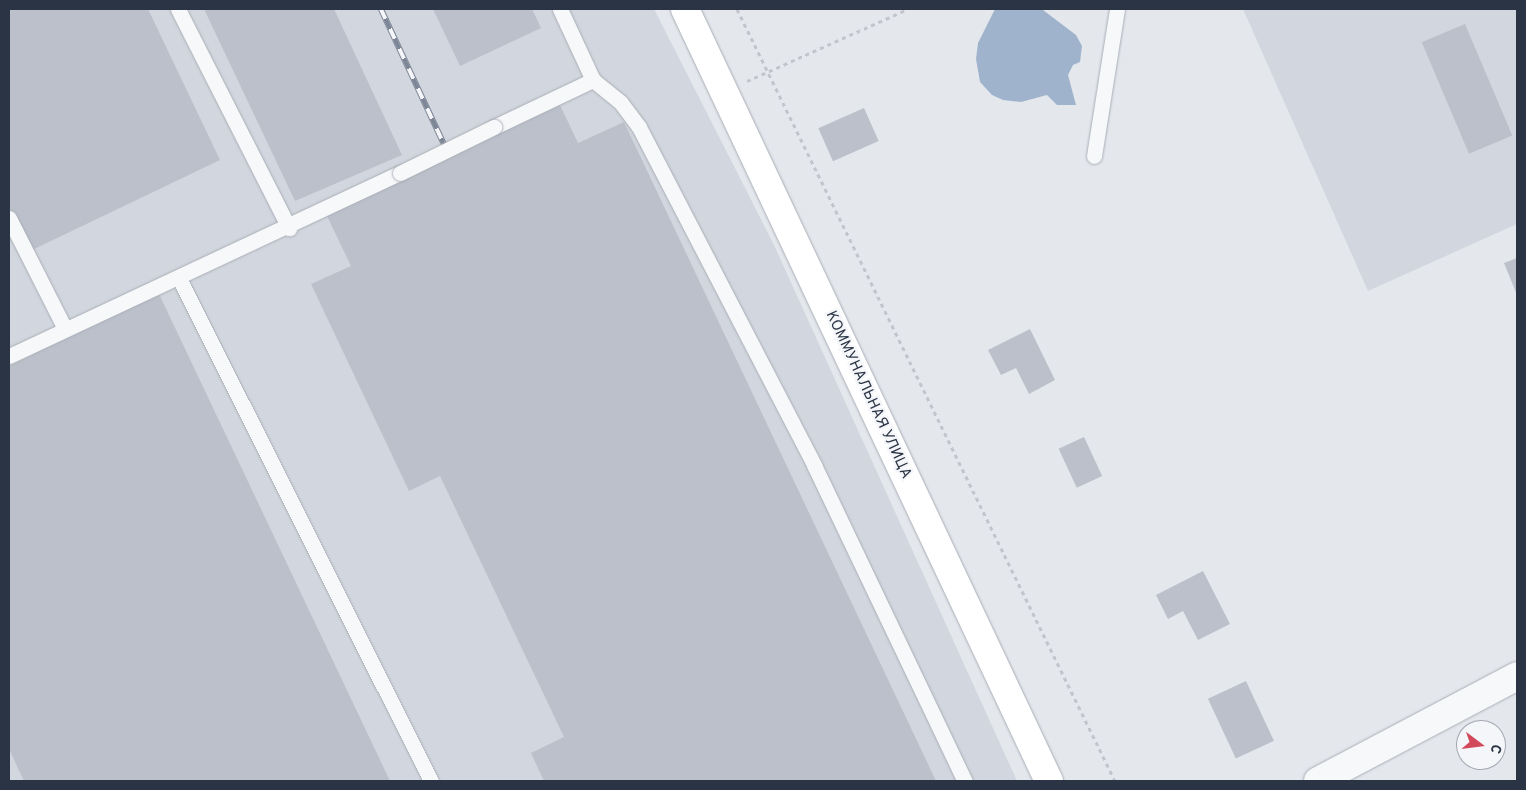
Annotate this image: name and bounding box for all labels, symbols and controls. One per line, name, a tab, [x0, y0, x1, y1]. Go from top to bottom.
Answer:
street label: КОММУНАЛЬНАЯ УЛИЦА	[821, 308, 915, 482]
north arrow	[1456, 720, 1506, 770]
text: С	[1486, 742, 1504, 755]

